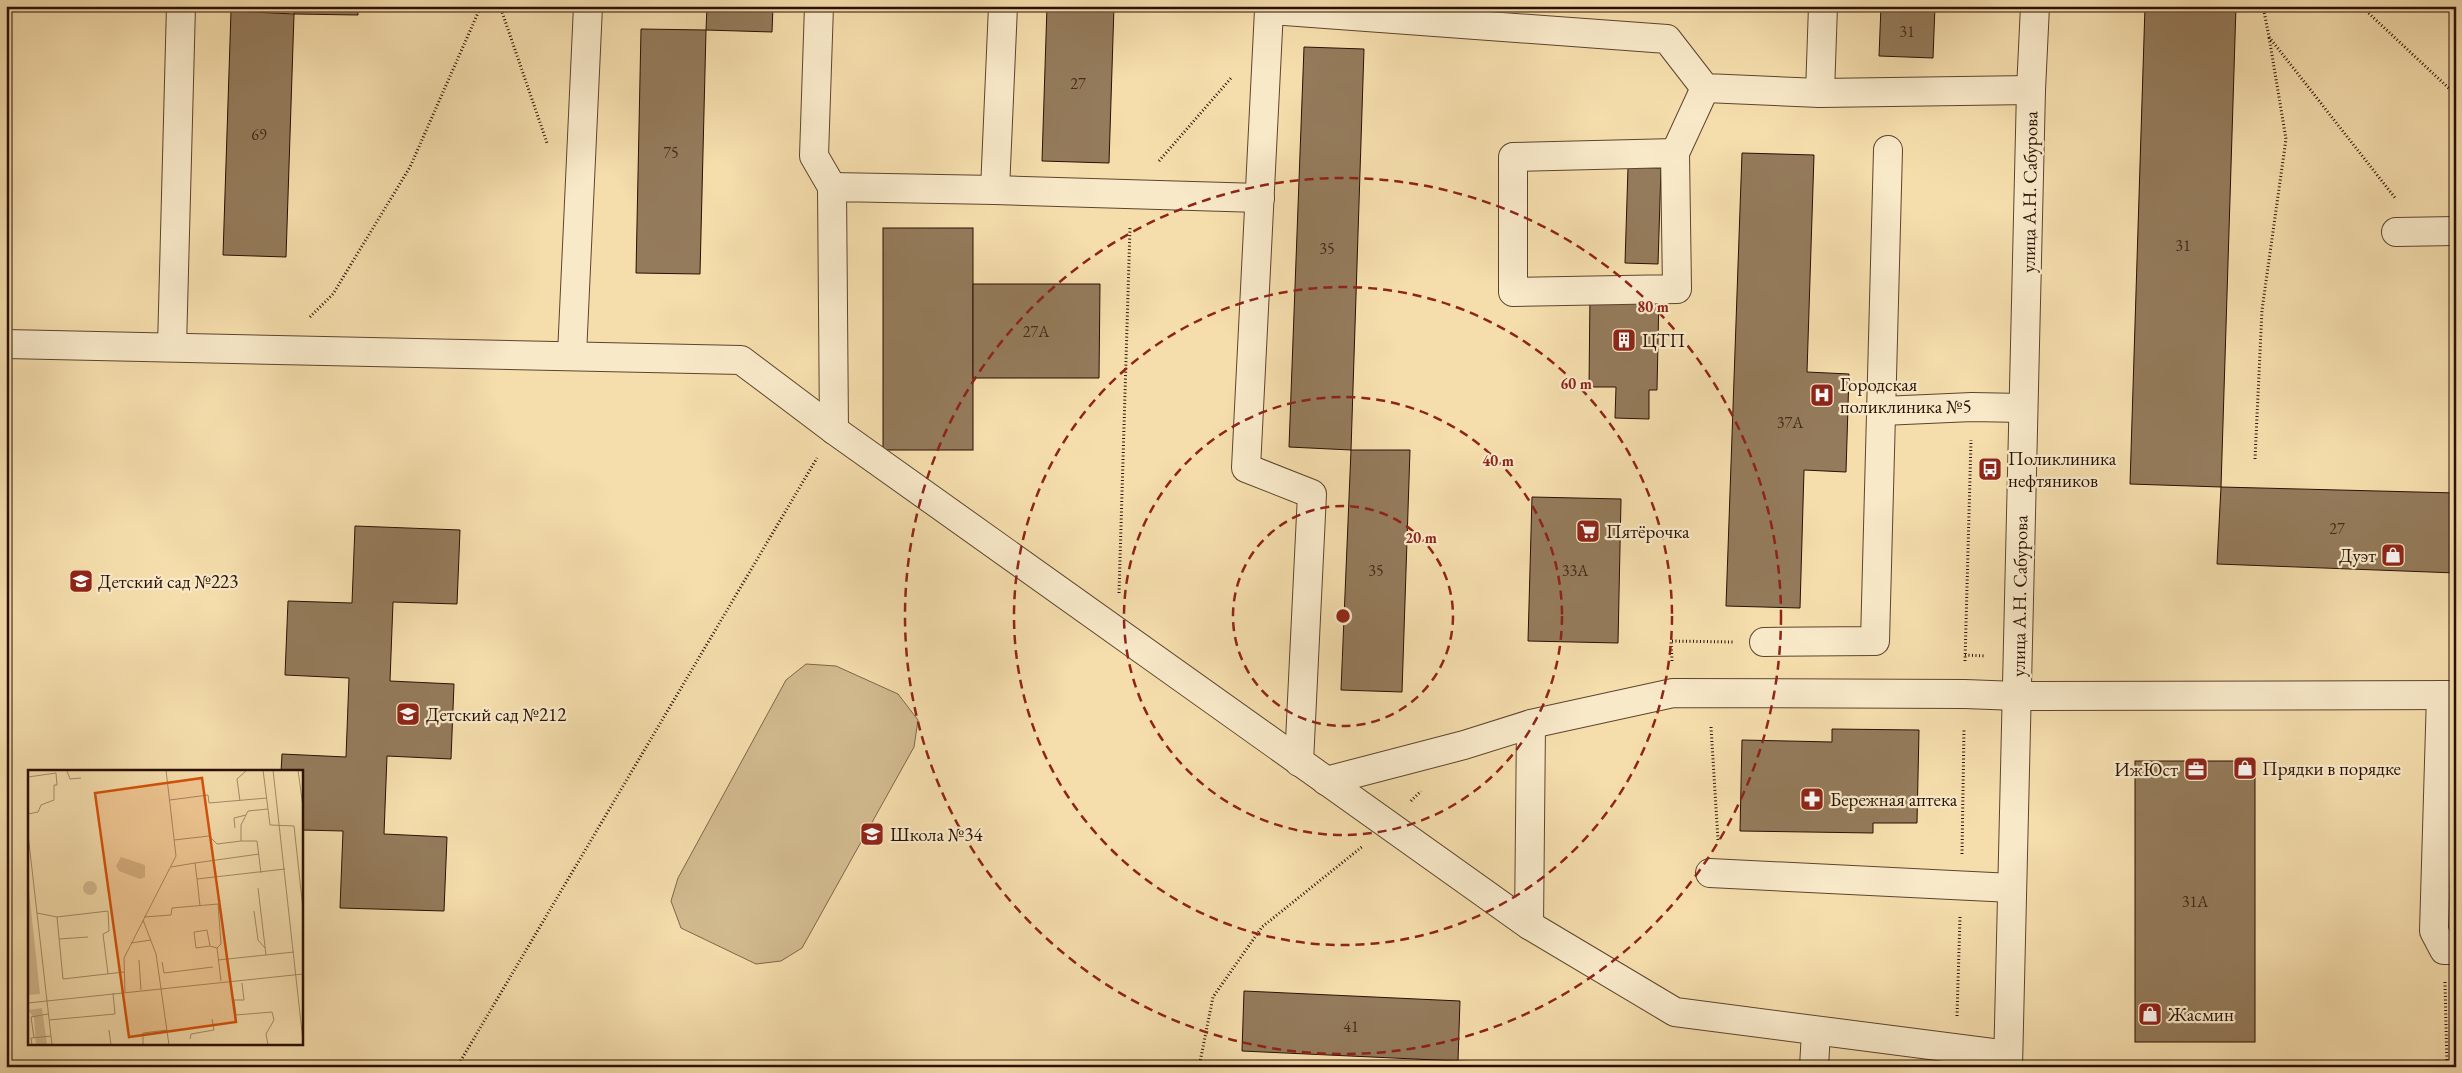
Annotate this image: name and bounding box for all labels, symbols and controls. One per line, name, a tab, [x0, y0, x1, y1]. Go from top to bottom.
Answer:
house number: 31	[1899, 21, 1915, 42]
house number: 27	[1070, 73, 1086, 94]
street label: улица А.Н. Сабурова	[2016, 111, 2043, 273]
house number: 69	[251, 124, 267, 145]
house number: 75	[663, 142, 679, 163]
house number: 31	[2175, 235, 2191, 256]
house number: 35	[1319, 238, 1335, 259]
text: 80 m	[1637, 297, 1669, 316]
house number: 27А	[1023, 321, 1050, 342]
building icon: ЦТП	[1611, 327, 1637, 353]
place label: ЦТП	[1642, 328, 1685, 353]
place label: Городская поликлиника №5	[1840, 372, 1972, 419]
text: 60 m	[1560, 374, 1592, 393]
hospital icon: Городская поликлиника №5	[1809, 382, 1835, 408]
house number: 37А	[1777, 412, 1804, 433]
place label: Поликлиника нефтяников	[2008, 446, 2117, 493]
text: 40 m	[1482, 451, 1514, 470]
bus stop icon: Поликлиника нефтяников	[1977, 456, 2003, 482]
street label: улица А.Н. Сабурова	[2006, 515, 2033, 677]
supermarket icon: Пятёрочка	[1575, 518, 1601, 544]
house number: 27	[2329, 518, 2345, 539]
place label: Пятёрочка	[1606, 519, 1690, 544]
text: 20 m	[1405, 528, 1437, 547]
shop icon: Дуэт	[2380, 542, 2406, 568]
place label: Дуэт	[2339, 543, 2376, 568]
house number: 35	[1368, 560, 1384, 581]
house number: 33А	[1562, 560, 1589, 581]
school or university icon: Детский сад №223	[68, 568, 94, 594]
place label: Детский сад №223	[98, 569, 238, 594]
centre of rings	[1334, 607, 1352, 625]
school or university icon: Детский сад №212	[395, 701, 421, 727]
place label: Детский сад №212	[426, 702, 566, 727]
shop icon: Прядки в порядке	[2232, 755, 2258, 781]
office icon: ИжЮст	[2183, 756, 2209, 782]
place label: Прядки в порядке	[2262, 756, 2401, 781]
place label: ИжЮст	[2114, 757, 2178, 782]
inset map	[28, 770, 302, 1046]
pharmacy icon: Бережная аптека	[1799, 786, 1825, 812]
place label: Бережная аптека	[1830, 787, 1958, 812]
school or university icon: Школа №34	[859, 821, 885, 847]
place label: Школа №34	[890, 822, 983, 847]
house number: 31А	[2182, 891, 2209, 912]
shop icon: Жасмин	[2137, 1001, 2163, 1027]
place label: Жасмин	[2167, 1002, 2234, 1027]
house number: 41	[1343, 1016, 1359, 1037]

